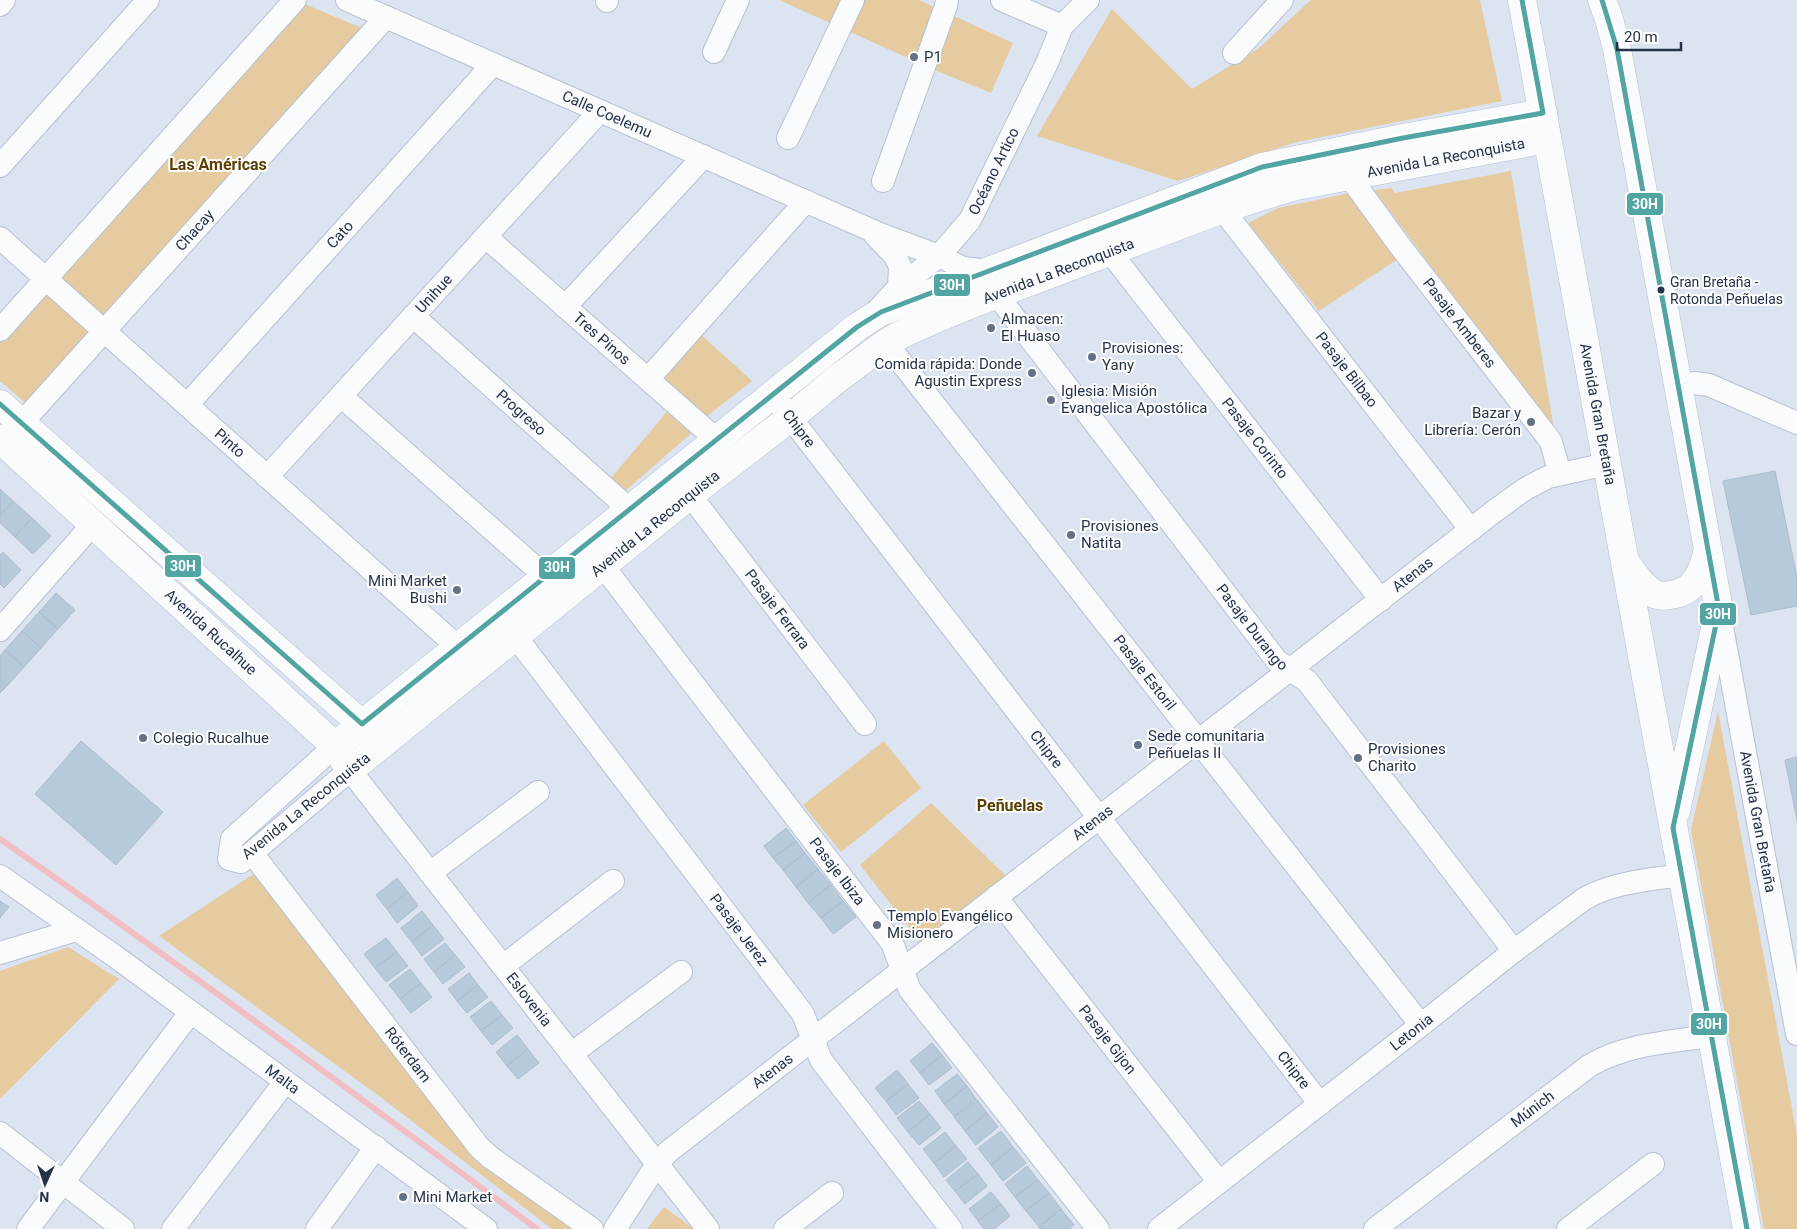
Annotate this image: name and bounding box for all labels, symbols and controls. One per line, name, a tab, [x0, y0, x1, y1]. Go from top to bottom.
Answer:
scale bar	[1617, 20, 1681, 52]
text: 20 m	[1624, 28, 1658, 46]
place label: P1	[924, 48, 942, 66]
marker: P1	[908, 51, 920, 63]
street label: Calle Coelemu	[559, 87, 655, 142]
street label: Océano Artico	[965, 125, 1023, 218]
street label: Avenida La Reconquista	[1366, 134, 1526, 182]
district label: Las Américas	[169, 155, 267, 174]
line badge: 30H	[1626, 192, 1664, 216]
text: 30H	[1632, 196, 1658, 212]
street label: Chacay	[172, 206, 218, 255]
street label: Cato	[323, 217, 357, 252]
street label: Avenida La Reconquista	[980, 234, 1136, 308]
street label: Unihue	[412, 270, 456, 317]
line badge: 30H	[933, 273, 971, 297]
place label: Gran Bretaña - Rotonda Peñuelas	[1670, 274, 1783, 307]
street label: Pasaje Amberes	[1419, 275, 1500, 372]
text: 30H	[939, 277, 965, 293]
marker: Gran Bretaña - Rotonda Peñuelas	[1656, 285, 1666, 295]
street label: Tres Pinos	[569, 309, 634, 369]
place label: Almacen: El Huaso	[1001, 310, 1063, 345]
marker: Almacen: El Huaso	[985, 322, 997, 334]
street label: Pasaje Bilbao	[1312, 328, 1382, 411]
place label: Provisiones: Yany	[1102, 339, 1183, 374]
street label: Avenida Gran Bretaña	[1576, 342, 1620, 487]
marker: Provisiones: Yany	[1086, 351, 1098, 363]
place label: Comida rápida: Donde Agustin Express	[874, 355, 1022, 390]
marker: Comida rápida: Donde Agustin Express	[1026, 367, 1038, 379]
place label: Iglesia: Misión Evangelica Apostólica	[1061, 382, 1207, 417]
street label: Progreso	[492, 386, 550, 440]
marker: Iglesia: Misión Evangelica Apostólica	[1045, 394, 1057, 406]
street label: Pasaje Corinto	[1218, 394, 1292, 482]
place label: Bazar y Librería: Cerón	[1424, 404, 1521, 439]
street label: Chipre	[779, 406, 819, 451]
marker: Bazar y Librería: Cerón	[1525, 416, 1537, 428]
street label: Pinto	[211, 425, 249, 461]
street label: Avenida La Reconquista	[587, 466, 723, 581]
place label: Provisiones Natita	[1081, 517, 1159, 552]
marker: Provisiones Natita	[1065, 529, 1077, 541]
street label: Atenas	[1389, 553, 1437, 596]
line badge: 30H	[164, 554, 202, 578]
line badge: 30H	[538, 556, 576, 580]
text: 30H	[170, 558, 196, 574]
text: 30H	[544, 559, 570, 575]
street label: Pasaje Ferrara	[741, 566, 814, 653]
place label: Mini Market Bushi	[368, 572, 447, 607]
street label: Pasaje Durango	[1212, 581, 1291, 674]
marker: Mini Market Bushi	[451, 584, 463, 596]
street label: Avenida Rucalhue	[161, 586, 261, 679]
line badge: 30H	[1699, 602, 1737, 626]
text: 30H	[1705, 606, 1731, 622]
street label: Pasaje Estoril	[1110, 631, 1180, 714]
street label: Chipre	[1026, 727, 1067, 772]
place label: Sede comunitaria Peñuelas II	[1148, 727, 1265, 762]
place label: Colegio Rucalhue	[153, 729, 269, 747]
marker: Colegio Rucalhue	[137, 732, 149, 744]
marker: Sede comunitaria Peñuelas II	[1132, 739, 1144, 751]
place label: Provisiones Charito	[1368, 740, 1446, 775]
street label: Avenida La Reconquista	[238, 749, 374, 863]
street label: Avenida Gran Bretaña	[1736, 749, 1780, 894]
marker: Provisiones Charito	[1352, 752, 1364, 764]
district label: Peñuelas	[977, 796, 1043, 815]
street label: Atenas	[1069, 801, 1117, 844]
street label: Pasaje Ibiza	[806, 834, 869, 909]
street label: Pasaje Jerez	[706, 890, 772, 969]
place label: Templo Evangélico Misionero	[887, 907, 1013, 942]
marker: Templo Evangélico Misionero	[871, 919, 883, 931]
street label: Eslovenia	[502, 969, 556, 1030]
street label: Pasaje Gijon	[1075, 1001, 1140, 1078]
street label: Letonia	[1386, 1010, 1437, 1055]
line badge: 30H	[1690, 1012, 1728, 1036]
text: 30H	[1696, 1016, 1722, 1032]
street label: Róterdam	[381, 1023, 435, 1086]
street label: Chipre	[1273, 1047, 1314, 1092]
street label: Atenas	[748, 1049, 796, 1092]
street label: Malta	[262, 1061, 303, 1098]
street label: Múnich	[1507, 1087, 1558, 1131]
north arrow	[20, 1159, 70, 1209]
place label: Mini Market	[413, 1188, 492, 1206]
text: N	[39, 1189, 50, 1205]
marker: Mini Market	[397, 1191, 409, 1203]

